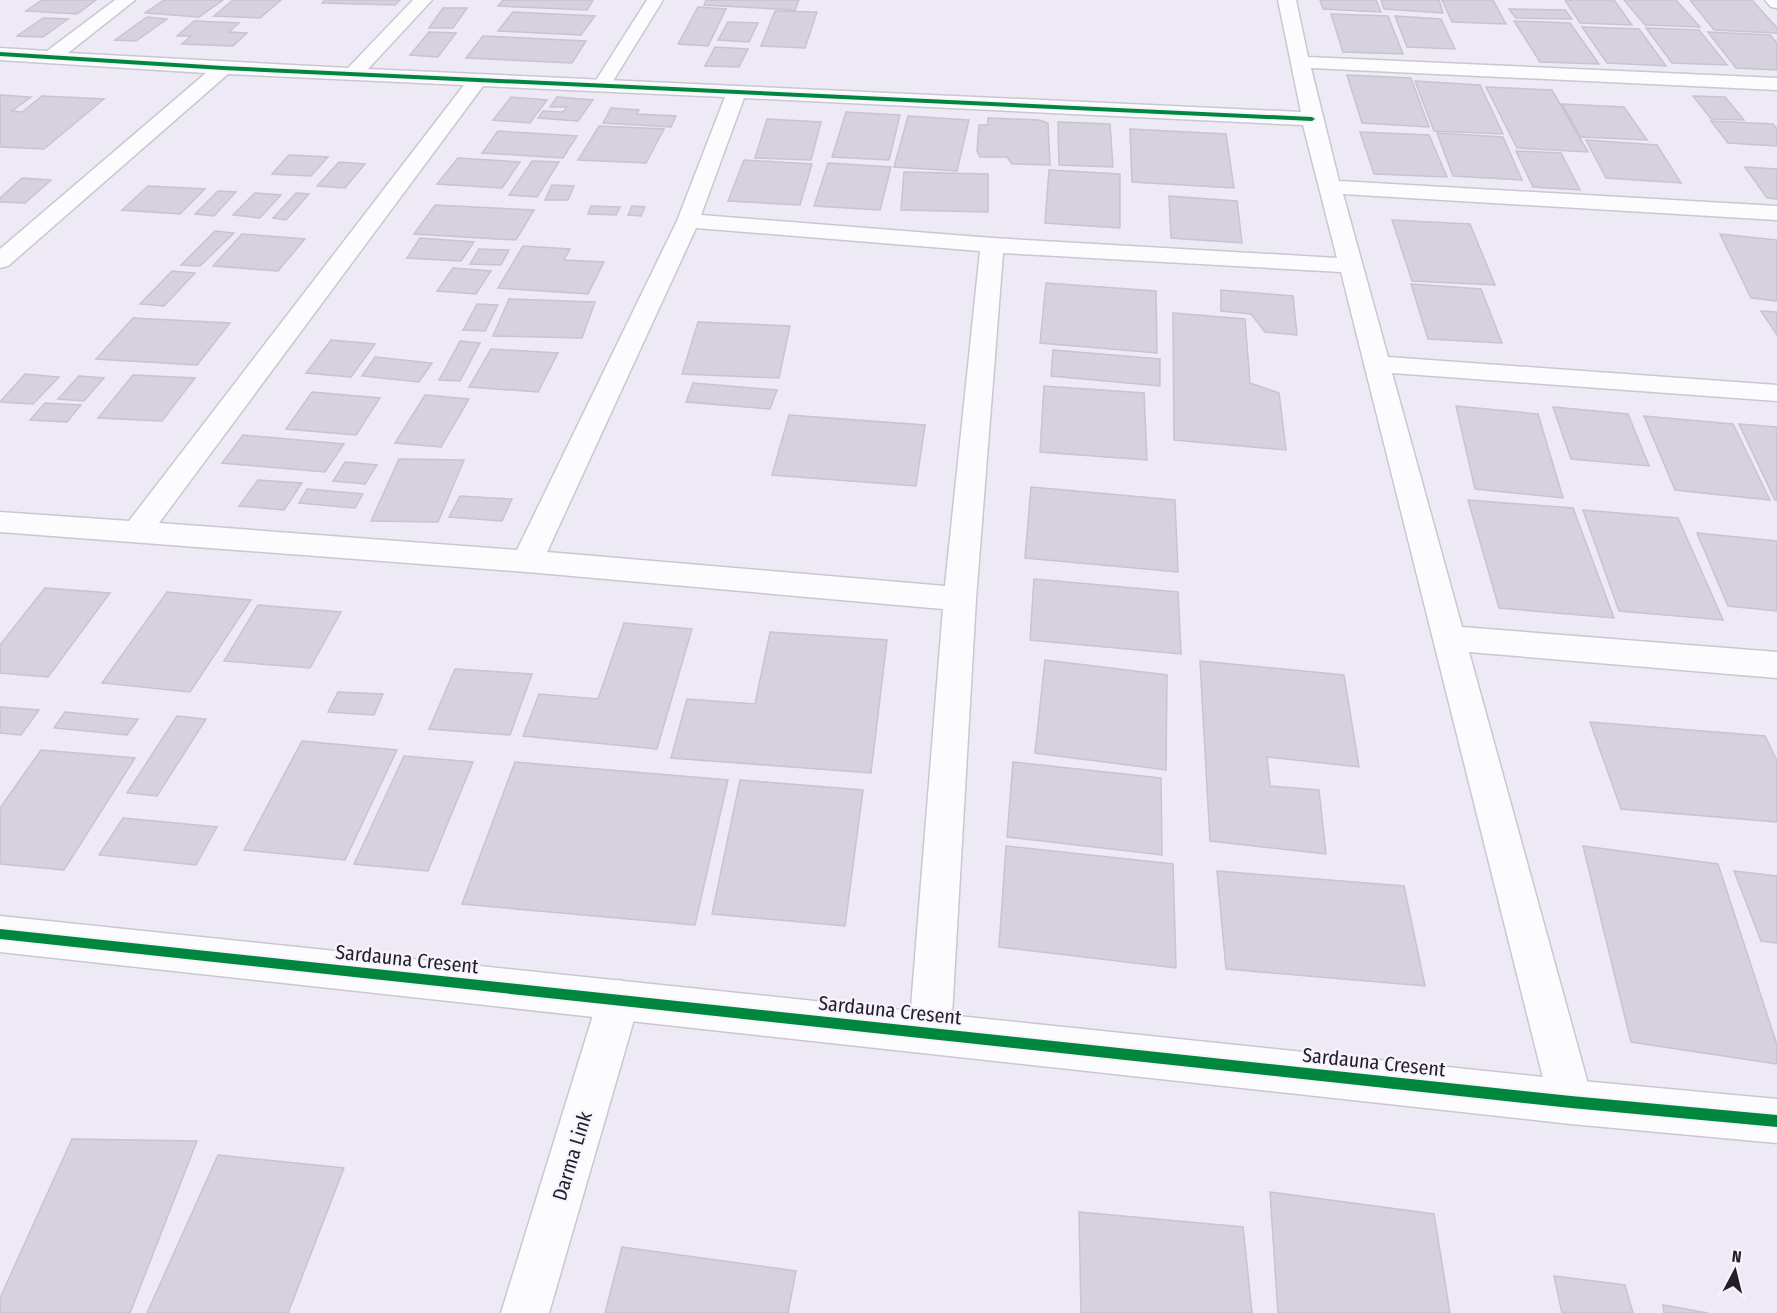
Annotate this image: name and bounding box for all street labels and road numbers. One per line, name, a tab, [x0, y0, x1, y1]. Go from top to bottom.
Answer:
street label: Sardauna Cresent	[334, 940, 480, 978]
street label: Sardauna Cresent	[817, 991, 963, 1029]
street label: Sardauna Cresent	[1301, 1043, 1447, 1081]
street label: Darma Link	[547, 1108, 597, 1203]

